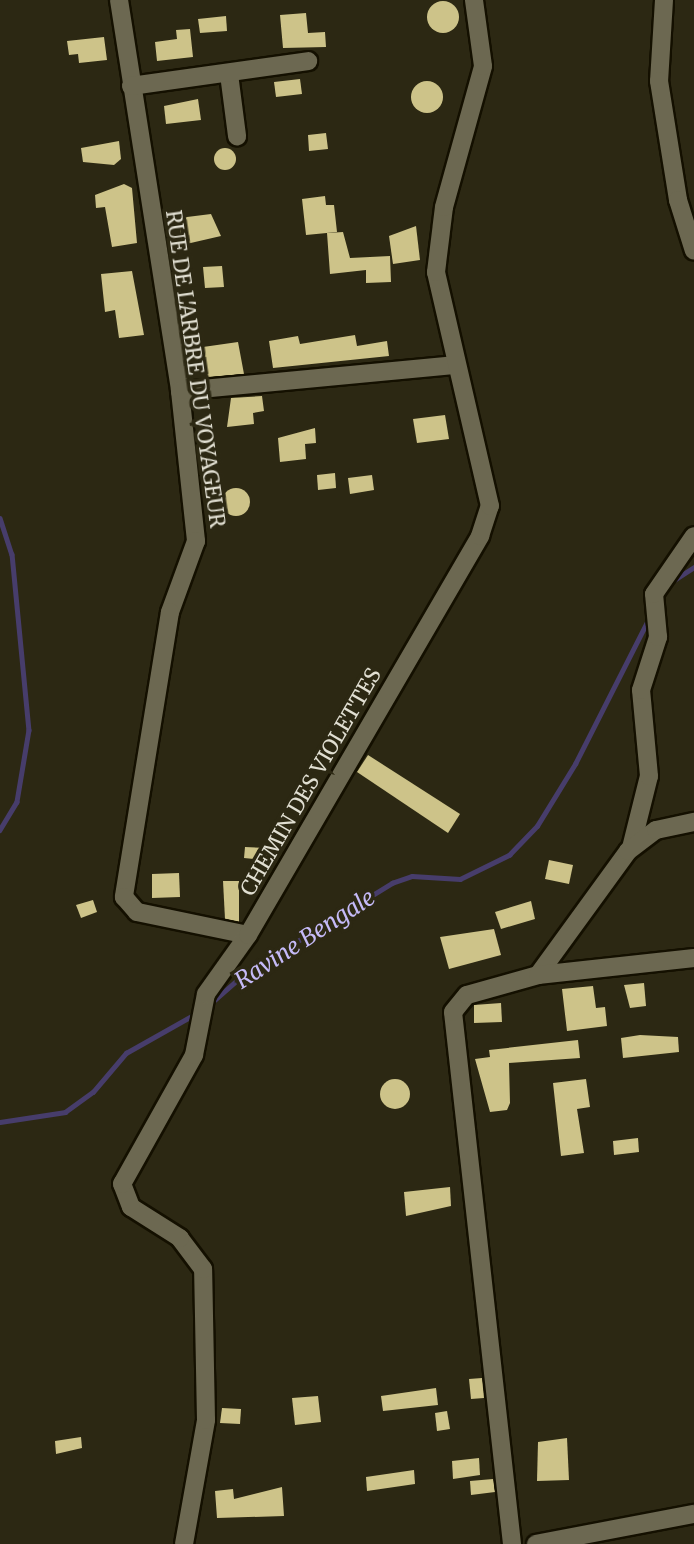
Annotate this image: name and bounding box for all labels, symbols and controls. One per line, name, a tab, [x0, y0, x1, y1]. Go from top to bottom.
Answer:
street label: RUE DE L'ARBRE DU VOYAGEUR	[160, 208, 230, 530]
street label: CHEMIN DES VIOLETTES	[235, 664, 387, 900]
water label: Ravine Bengale	[230, 883, 380, 995]

